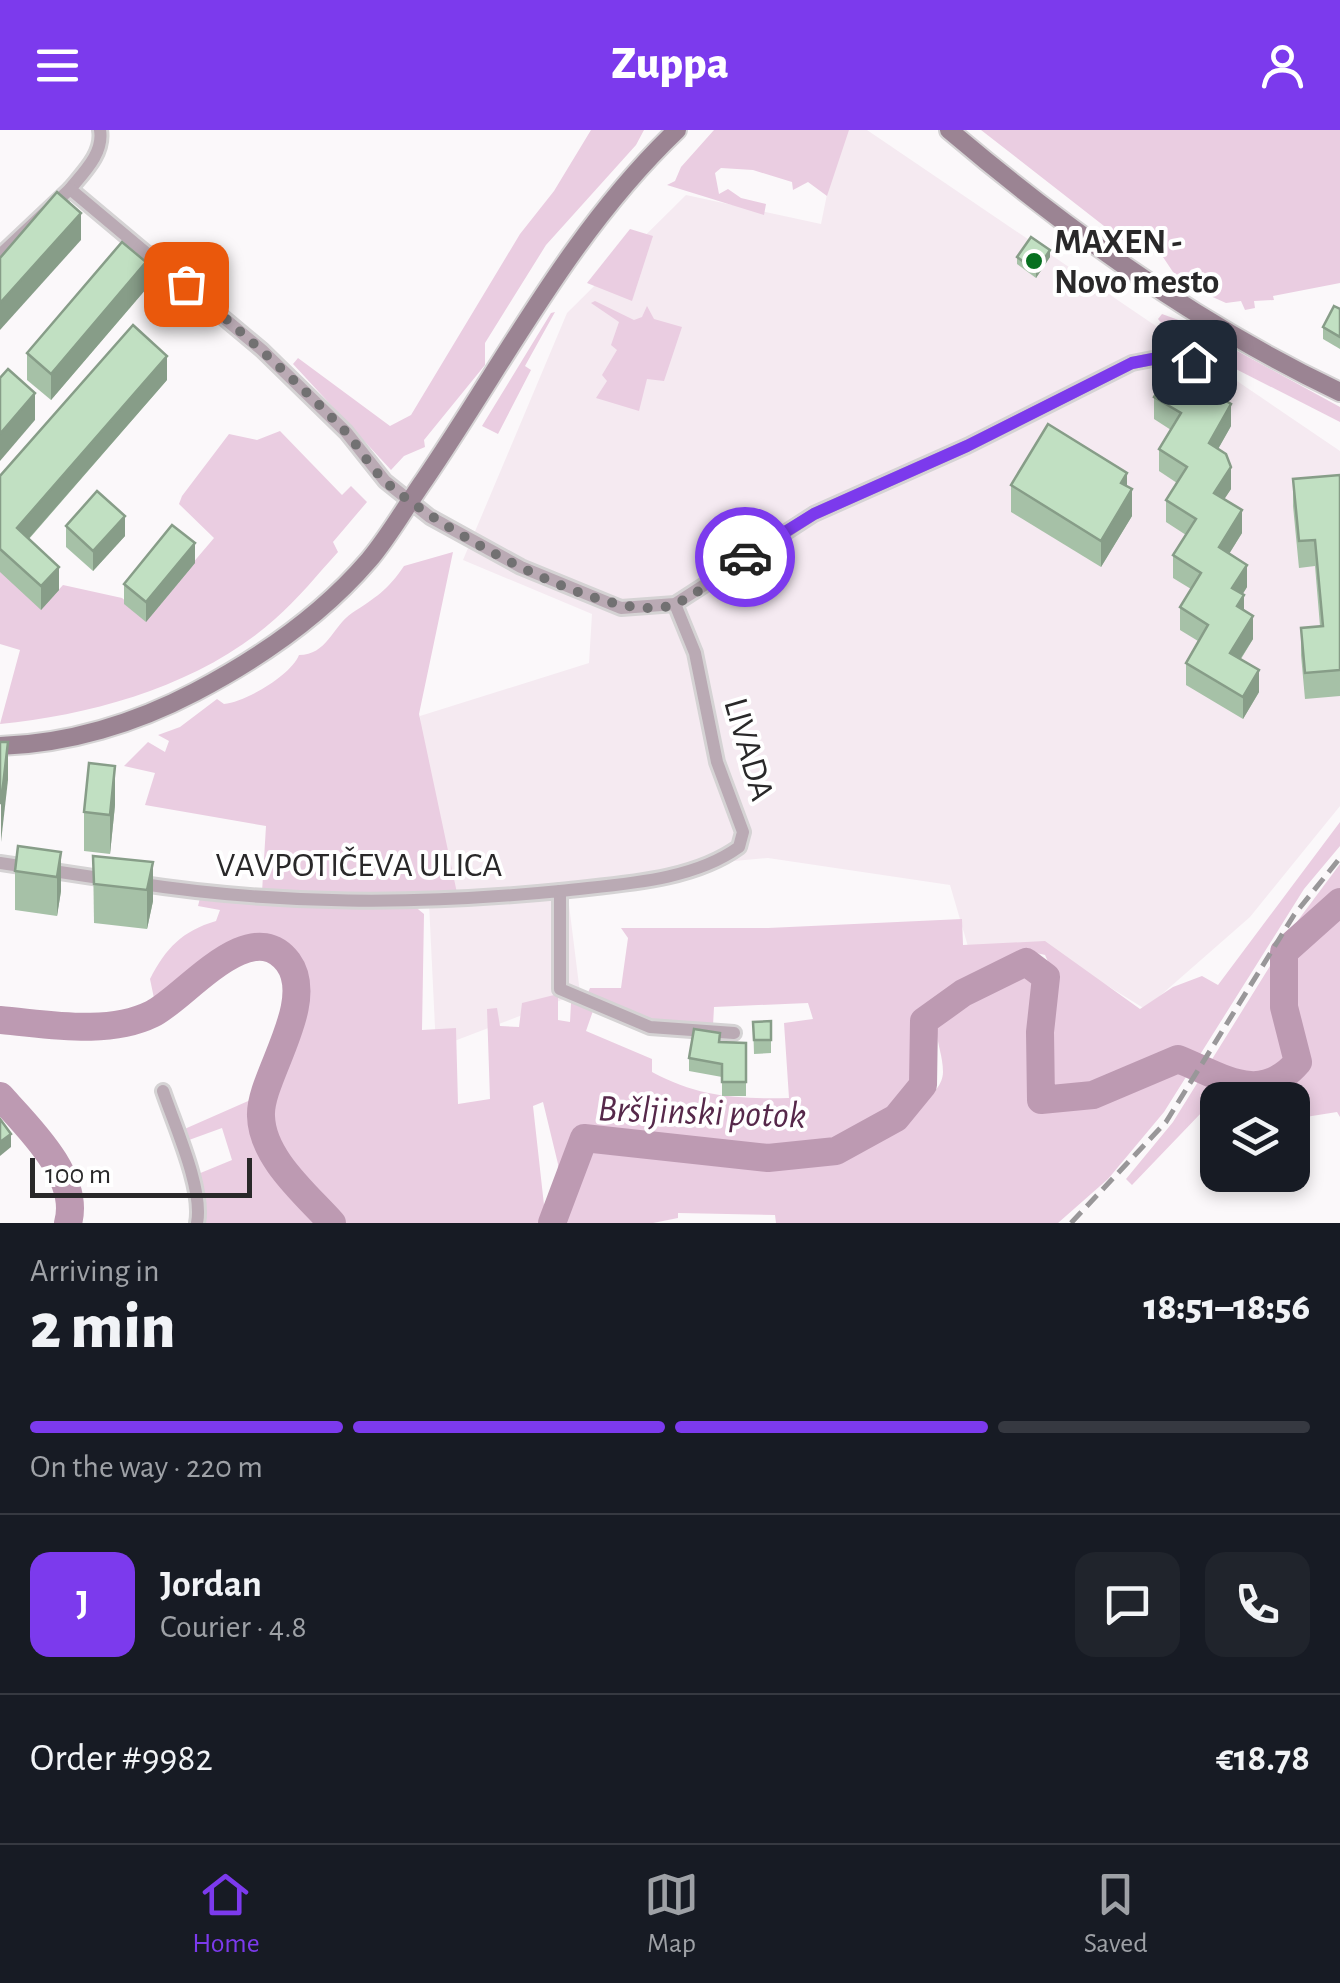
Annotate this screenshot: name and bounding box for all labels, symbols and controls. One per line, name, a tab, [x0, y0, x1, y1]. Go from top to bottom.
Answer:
icon: menu	[30, 38, 85, 93]
icon: person	[1255, 38, 1310, 93]
text: Zuppa	[611, 42, 729, 87]
place label: MAXEN - Novo mesto	[1054, 225, 1219, 300]
pin	[144, 242, 229, 327]
marker: MAXEN - Novo mesto	[1023, 250, 1045, 272]
icon: bag	[159, 257, 214, 312]
pin	[1152, 320, 1237, 405]
icon: home	[1167, 335, 1222, 390]
courier	[695, 507, 795, 607]
icon: car	[718, 530, 773, 585]
street label: LIVADA	[717, 694, 780, 805]
street label: VAVPOTIČEVA ULICA	[216, 846, 502, 883]
map controls	[1200, 1082, 1310, 1192]
button: layers	[1200, 1082, 1310, 1192]
water label: Bršljinski potok	[597, 1090, 807, 1136]
scale bar	[30, 1153, 252, 1198]
text: 100 m	[45, 1161, 111, 1189]
text: Arriving in	[30, 1255, 159, 1287]
text: 18:51–18:56	[1143, 1289, 1310, 1327]
text: 2 min	[30, 1295, 176, 1360]
text: On the way · 220 m	[30, 1451, 263, 1483]
button: chat	[1075, 1552, 1180, 1657]
button: phone	[1205, 1552, 1310, 1657]
text: Jordan	[160, 1566, 262, 1604]
text: J	[76, 1585, 89, 1623]
text: Courier · 4.8	[160, 1611, 307, 1643]
text: Order #9982	[30, 1740, 213, 1778]
text: €18.78	[1216, 1740, 1310, 1778]
tab: Home	[192, 1867, 260, 1961]
tab: Map	[644, 1867, 699, 1961]
tab: Saved	[1084, 1867, 1148, 1961]

